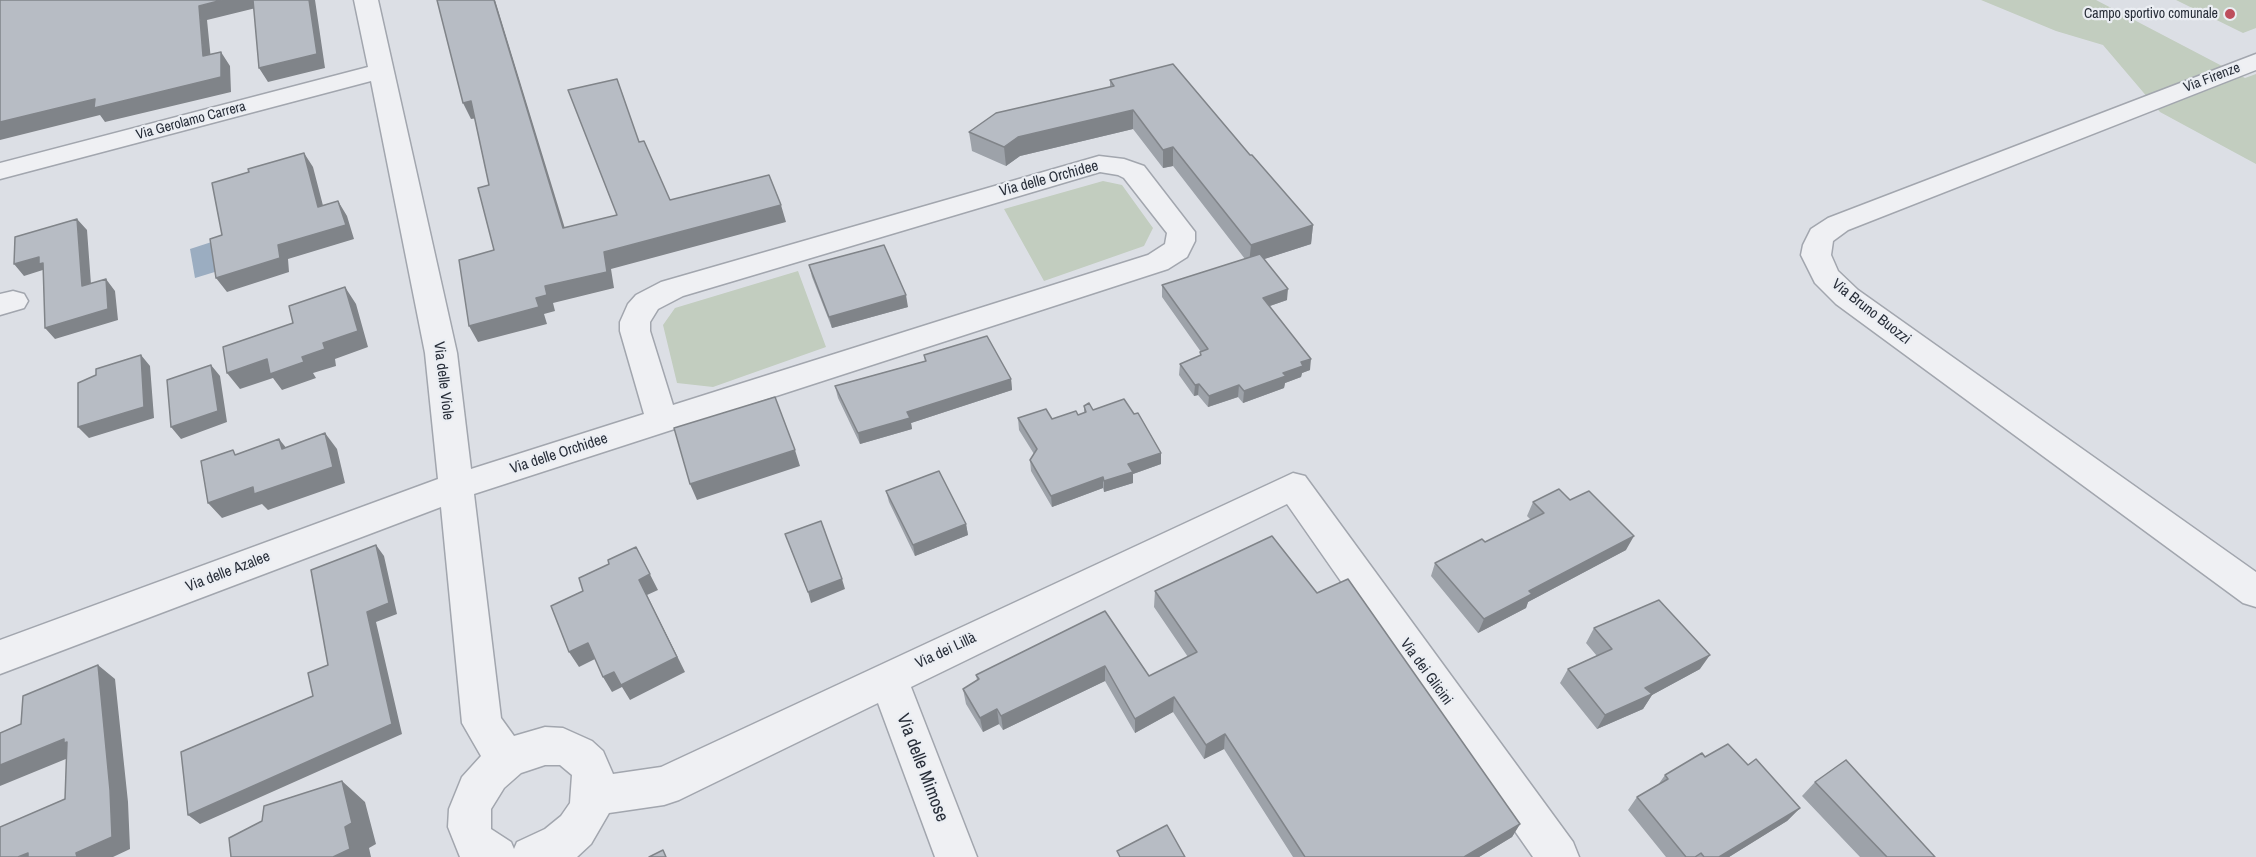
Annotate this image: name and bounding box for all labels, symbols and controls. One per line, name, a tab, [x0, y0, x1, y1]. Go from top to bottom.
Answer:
place label: Campo sportivo comunale	[2084, 6, 2218, 22]
marker: Campo sportivo comunale	[2223, 7, 2237, 21]
street label: Via Firenze	[2181, 60, 2243, 96]
street label: Via Gerolamo Carrera	[134, 98, 248, 144]
street label: Via delle Orchidee	[998, 157, 1100, 201]
street label: Via Bruno Buozzi	[1828, 276, 1914, 348]
street label: Via delle Viole	[429, 341, 457, 421]
street label: Via delle Orchidee	[508, 430, 610, 478]
street label: Via delle Azalee	[183, 548, 273, 596]
street label: Via dei Lillà	[913, 629, 979, 673]
street label: Via dei Glicini	[1396, 635, 1456, 709]
street label: Via delle Mimose	[892, 711, 952, 825]

